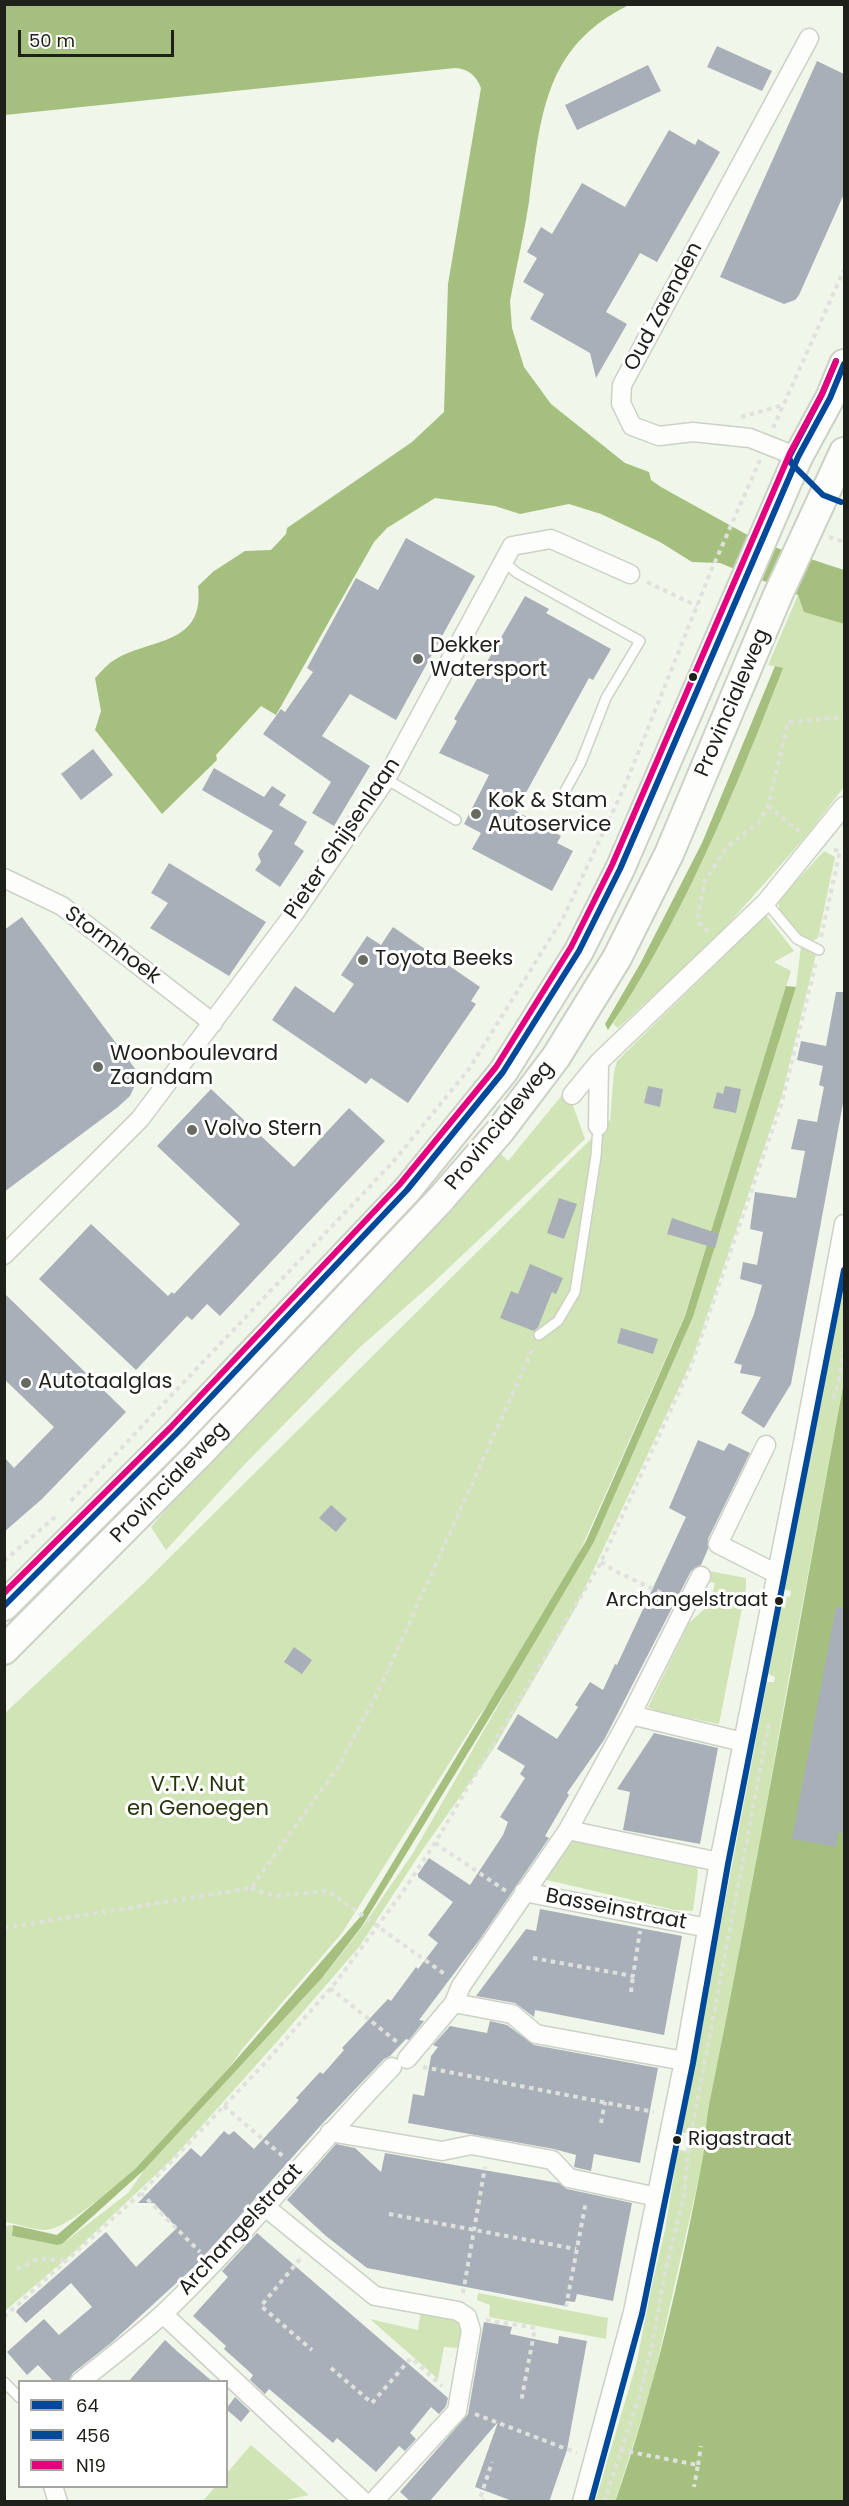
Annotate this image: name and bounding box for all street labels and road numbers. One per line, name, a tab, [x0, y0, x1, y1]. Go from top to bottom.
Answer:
street label: Oud Zaenden	[619, 238, 709, 376]
street label: Provincialeweg	[690, 625, 776, 781]
street label: Pieter Ghijsenlaan	[280, 754, 406, 924]
street label: Stormhoek	[59, 902, 165, 990]
street label: Provincialeweg	[440, 1056, 560, 1196]
street label: Provincialeweg	[106, 1417, 234, 1549]
street label: Basseinstraat	[543, 1884, 689, 1936]
street label: Archangelstraat	[174, 2159, 308, 2301]

